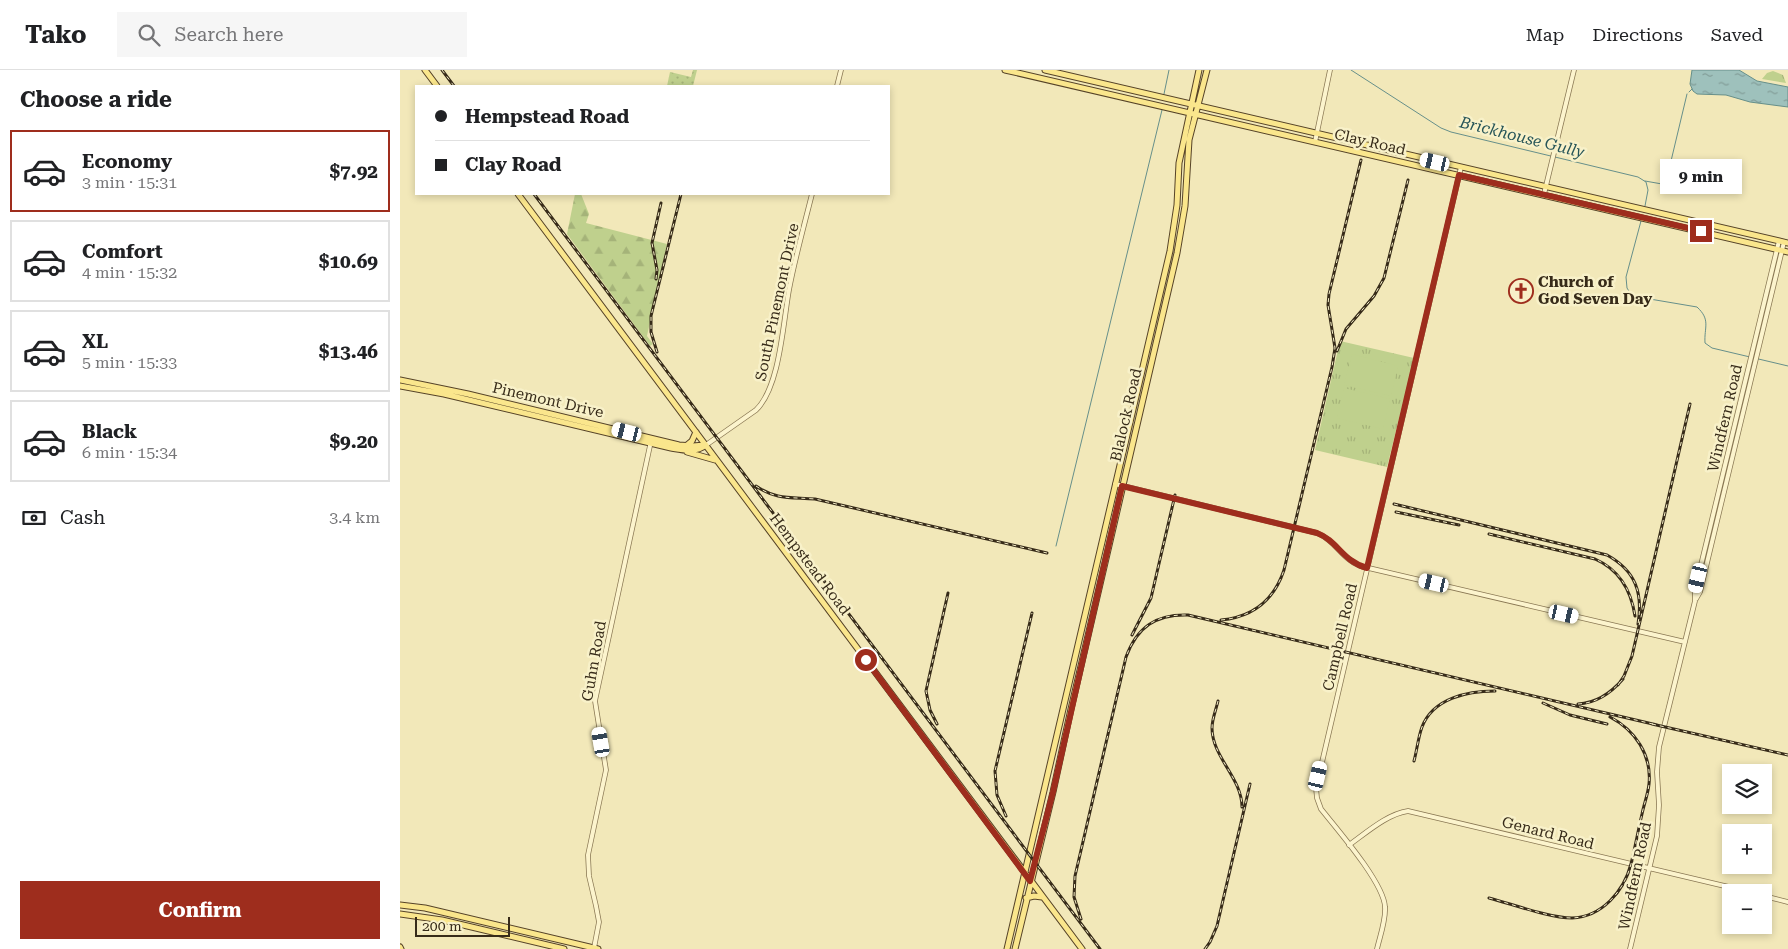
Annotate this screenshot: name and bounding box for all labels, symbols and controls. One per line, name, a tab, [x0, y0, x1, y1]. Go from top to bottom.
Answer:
search box	[117, 12, 467, 57]
text: Tako	[25, 21, 87, 49]
icon: search	[135, 21, 163, 49]
text: Search here	[175, 23, 283, 46]
text: Map	[1526, 24, 1564, 45]
text: Directions	[1592, 24, 1683, 45]
text: Saved	[1711, 24, 1763, 45]
text: Choose a ride	[20, 87, 172, 112]
text: Hempstead Road	[465, 105, 629, 128]
water label: Brickhouse Gully	[1457, 112, 1587, 162]
street label: Clay Road	[1333, 125, 1408, 159]
icon: car	[22, 149, 67, 194]
text: Economy	[82, 150, 172, 173]
car	[1418, 151, 1451, 173]
text: Clay Road	[465, 153, 561, 176]
callout: 9 min	[1660, 159, 1742, 194]
text: $7.92	[329, 160, 378, 183]
text: 9 min	[1679, 167, 1723, 186]
text: 3 min · 15:31	[82, 173, 177, 192]
route end	[1690, 220, 1712, 242]
street label: South Pinemont Drive	[751, 222, 803, 382]
icon: car	[22, 239, 67, 284]
text: Comfort	[82, 240, 163, 263]
text: $10.69	[319, 250, 378, 273]
text: 4 min · 15:32	[82, 263, 177, 282]
place label: Church of God Seven Day	[1538, 273, 1652, 308]
church icon: Church of God Seven Day	[1508, 278, 1534, 304]
icon: car	[22, 329, 67, 374]
text: XL	[82, 330, 108, 353]
text: $13.46	[319, 340, 378, 363]
text: 5 min · 15:33	[82, 353, 177, 372]
street label: Windfern Road	[1704, 362, 1746, 474]
street label: Blalock Road	[1107, 366, 1146, 463]
street label: Pinemont Drive	[491, 378, 605, 422]
icon: car	[22, 419, 67, 464]
text: Black	[82, 420, 137, 443]
car	[610, 421, 643, 443]
text: $9.20	[329, 430, 378, 453]
text: 6 min · 15:34	[82, 443, 177, 462]
icon: cash	[20, 504, 48, 532]
text: Cash	[60, 506, 105, 529]
text: 3.4 km	[329, 508, 380, 527]
street label: Hempstead Road	[766, 509, 854, 619]
car	[1687, 562, 1708, 594]
car	[1417, 572, 1450, 594]
street label: Campbell Road	[1319, 581, 1361, 693]
car	[1547, 603, 1580, 625]
street label: Guhn Road	[578, 619, 610, 703]
route start	[855, 649, 877, 671]
car	[591, 726, 610, 758]
car	[1307, 760, 1328, 792]
map controls	[1722, 764, 1772, 934]
button: layers	[1722, 764, 1772, 814]
street label: Genard Road	[1500, 813, 1596, 853]
street label: Windfern Road	[1615, 820, 1655, 932]
button: +	[1722, 824, 1772, 874]
button: Confirm	[20, 881, 380, 939]
button: −	[1722, 884, 1772, 934]
scale bar	[415, 914, 510, 937]
text: 200 m	[422, 918, 462, 934]

